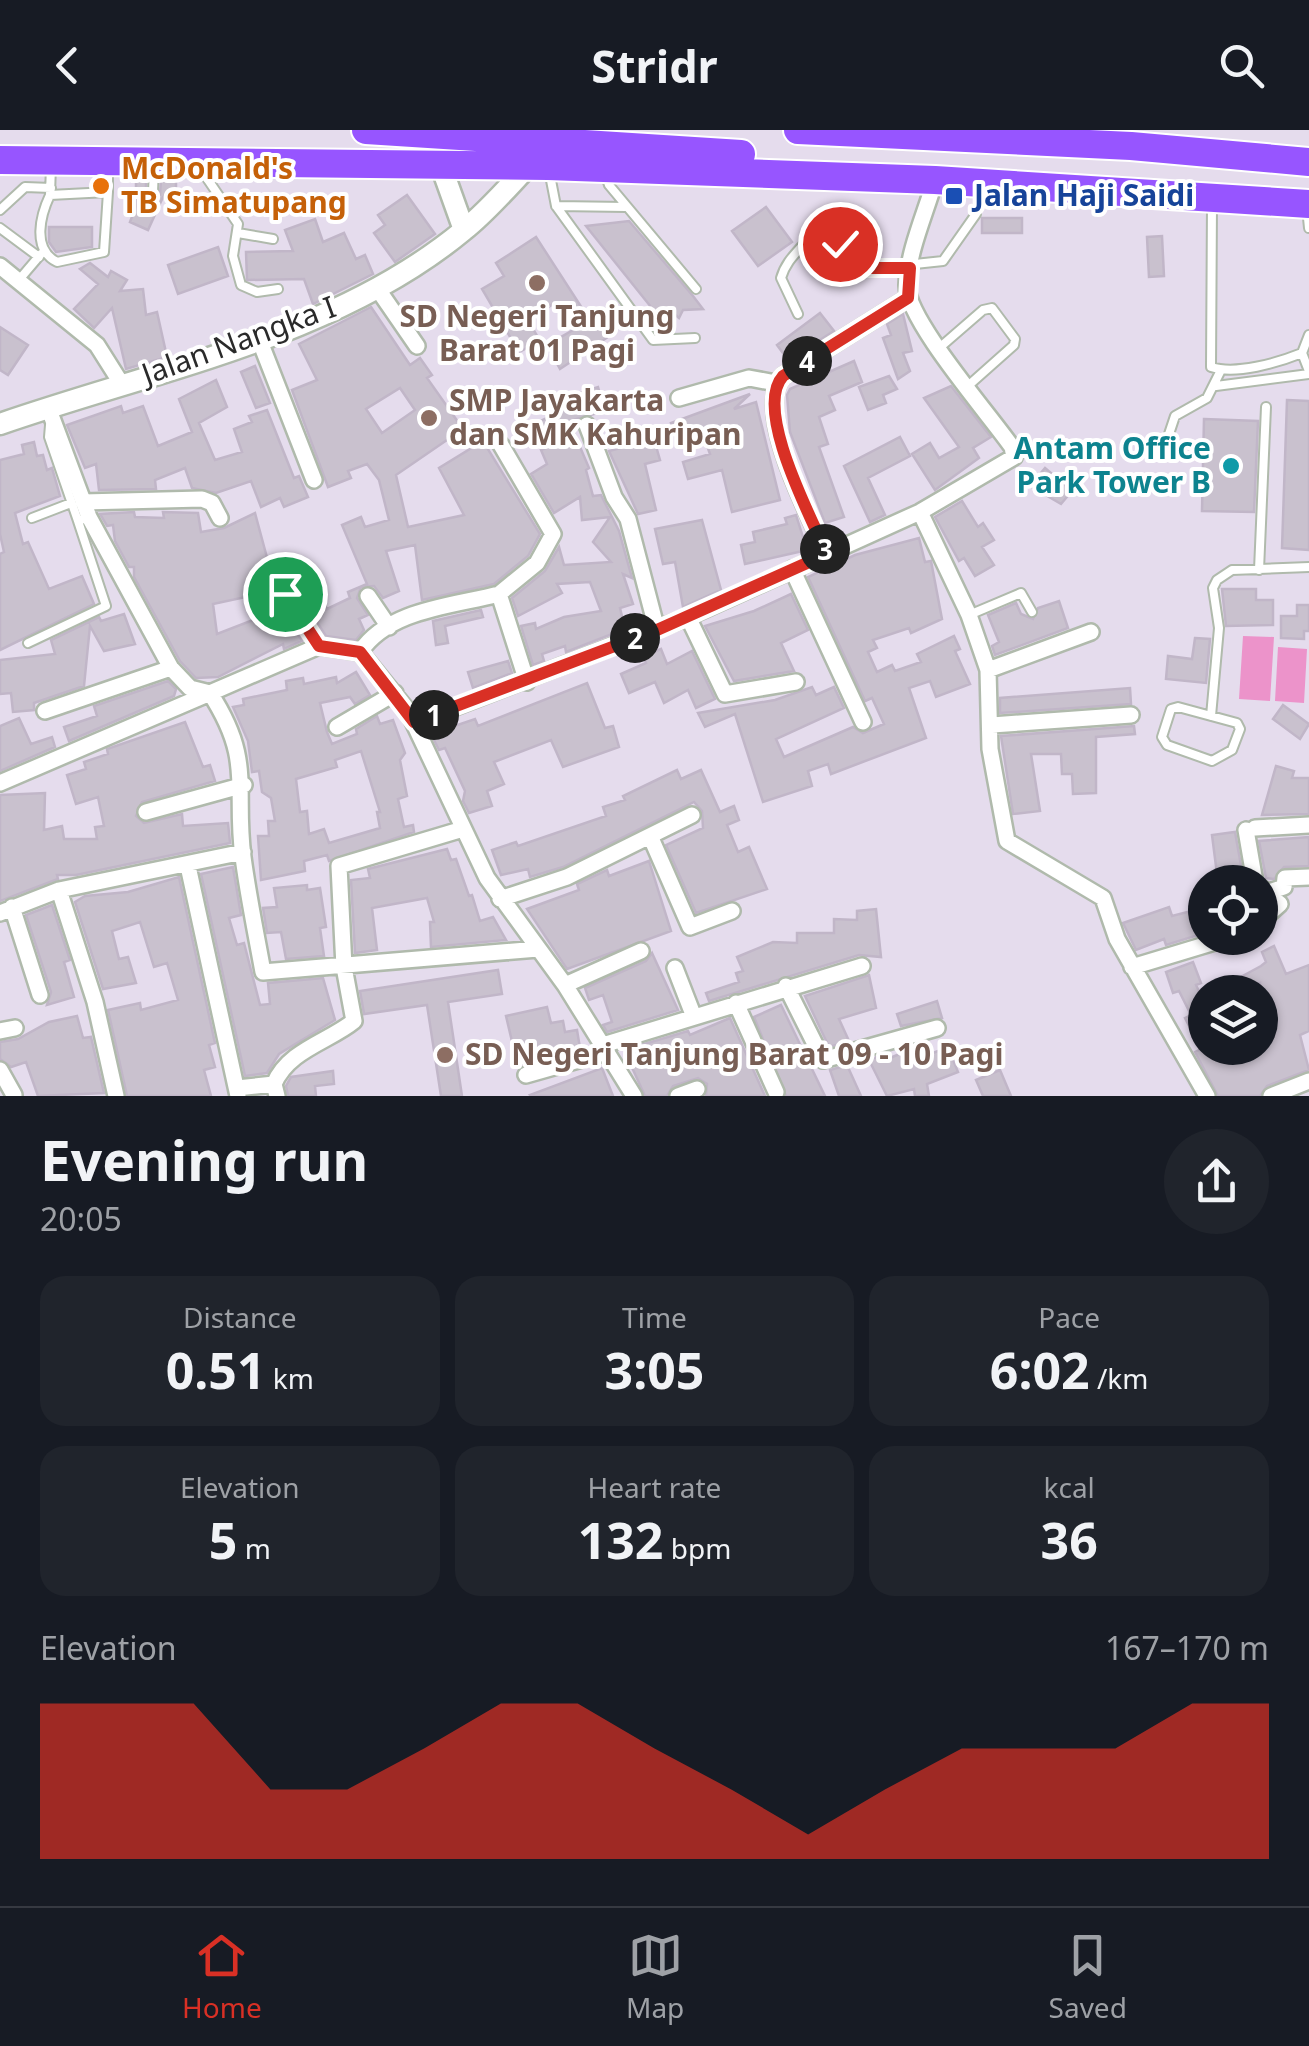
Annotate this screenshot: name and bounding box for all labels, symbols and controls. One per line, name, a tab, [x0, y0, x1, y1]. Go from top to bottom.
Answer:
text: Stridr	[591, 35, 718, 96]
icon: back	[40, 38, 95, 93]
icon: search	[1214, 38, 1269, 93]
place label: McDonald's TB Simatupang	[121, 147, 347, 222]
place label: Jalan Haji Saidi	[971, 174, 1194, 215]
marker: McDonald's TB Simatupang	[90, 175, 112, 197]
marker: Jalan Haji Saidi	[943, 185, 965, 207]
pin	[798, 202, 883, 287]
icon: check	[813, 217, 868, 272]
marker: SD Negeri Tanjung Barat 01 Pagi	[526, 272, 548, 294]
street label: Jalan Nangka I	[133, 286, 341, 395]
place label: SD Negeri Tanjung Barat 01 Pagi	[400, 295, 674, 370]
pin: 4	[782, 336, 832, 386]
text: 4	[799, 342, 815, 380]
place label: SMP Jayakarta dan SMK Kahuripan	[449, 379, 741, 454]
marker: SMP Jayakarta dan SMK Kahuripan	[418, 407, 440, 429]
place label: Antam Office Park Tower B	[1013, 427, 1211, 502]
marker: Antam Office Park Tower B	[1220, 455, 1242, 477]
pin: 3	[800, 524, 850, 574]
text: 3	[817, 530, 833, 568]
pin	[243, 552, 328, 637]
icon: arrive	[258, 567, 313, 622]
pin: 2	[610, 613, 660, 663]
text: 2	[627, 619, 643, 657]
pin: 1	[409, 690, 459, 740]
text: 1	[426, 696, 442, 734]
map controls	[1188, 865, 1278, 1065]
button: locate	[1188, 865, 1278, 955]
button: layers	[1188, 975, 1278, 1065]
place label: SD Negeri Tanjung Barat 09 - 10 Pagi	[465, 1033, 1003, 1074]
marker: SD Negeri Tanjung Barat 09 - 10 Pagi	[434, 1044, 456, 1066]
text: Evening run	[40, 1122, 368, 1197]
button: share	[1164, 1129, 1269, 1234]
text: 20:05	[40, 1197, 122, 1240]
text: Distance	[183, 1298, 297, 1336]
text: Time	[622, 1298, 687, 1336]
text: Pace	[1038, 1298, 1100, 1336]
text: 0.51	[166, 1336, 266, 1404]
text: 3:05	[605, 1336, 704, 1404]
text: 6:02	[990, 1336, 1090, 1404]
text: km	[266, 1359, 314, 1397]
text: /km	[1090, 1359, 1149, 1397]
text: Elevation	[180, 1468, 300, 1506]
text: Heart rate	[588, 1468, 721, 1506]
text: kcal	[1043, 1468, 1095, 1506]
text: 5	[209, 1506, 237, 1574]
text: 132	[578, 1506, 663, 1574]
text: 36	[1041, 1506, 1098, 1574]
text: m	[237, 1529, 271, 1567]
text: bpm	[663, 1529, 731, 1567]
text: Elevation	[40, 1626, 177, 1669]
text: 167–170 m	[1105, 1626, 1269, 1669]
tab: Home	[182, 1928, 262, 2026]
tab: Map	[626, 1928, 684, 2026]
tab: Saved	[1049, 1928, 1127, 2026]

